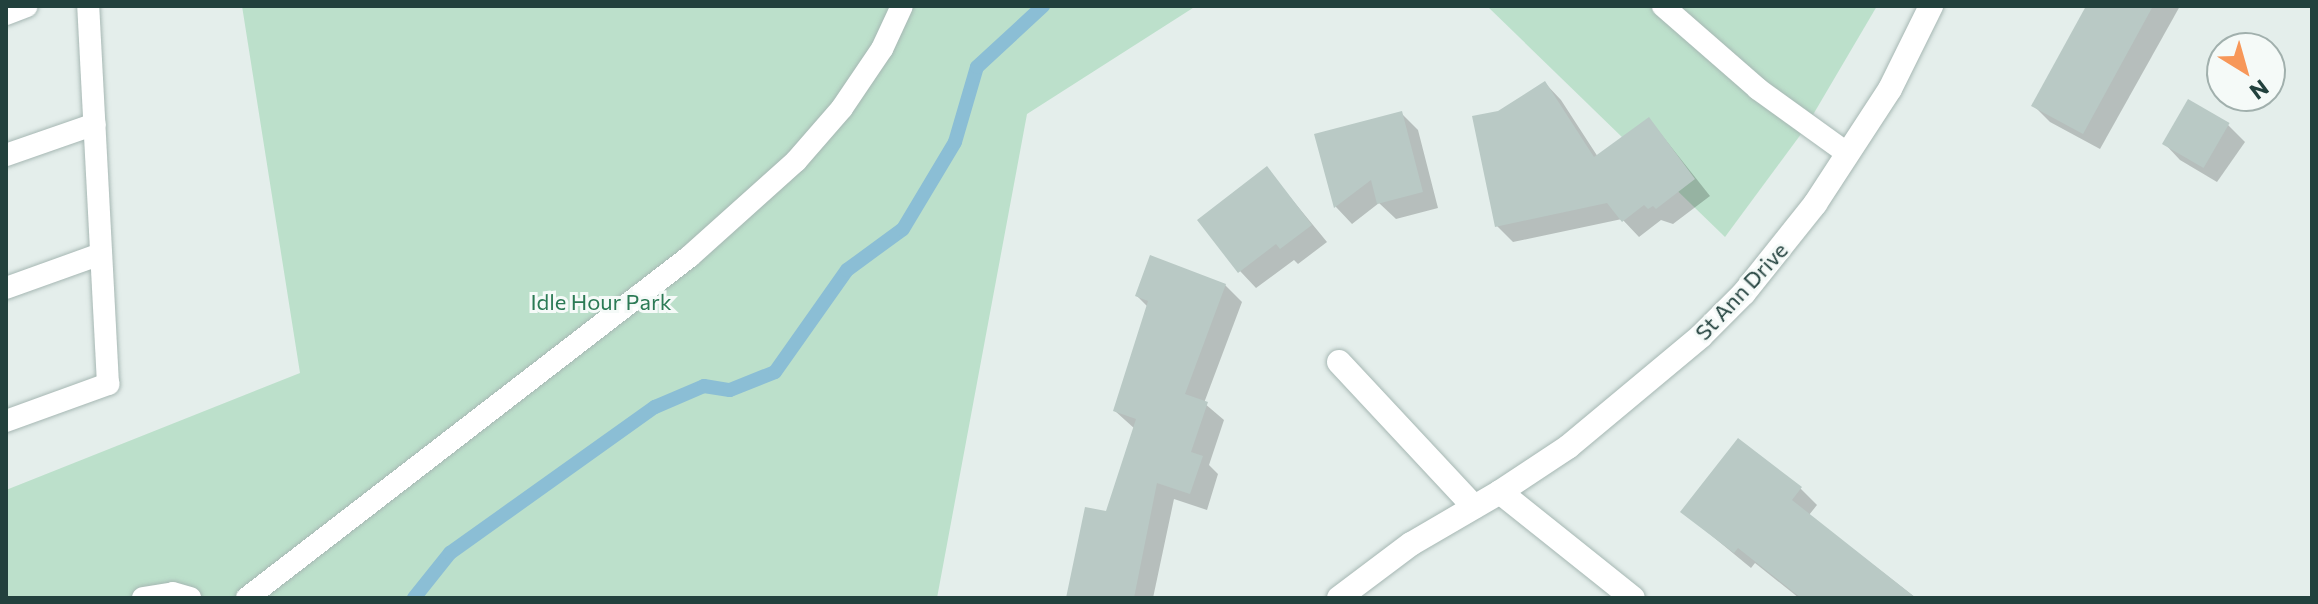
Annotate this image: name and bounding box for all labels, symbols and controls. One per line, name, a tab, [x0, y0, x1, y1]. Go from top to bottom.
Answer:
north arrow	[2206, 32, 2286, 112]
text: N	[2245, 74, 2274, 106]
street label: St Ann Drive	[1689, 237, 1793, 345]
park label: Idle Hour Park	[530, 289, 672, 315]

